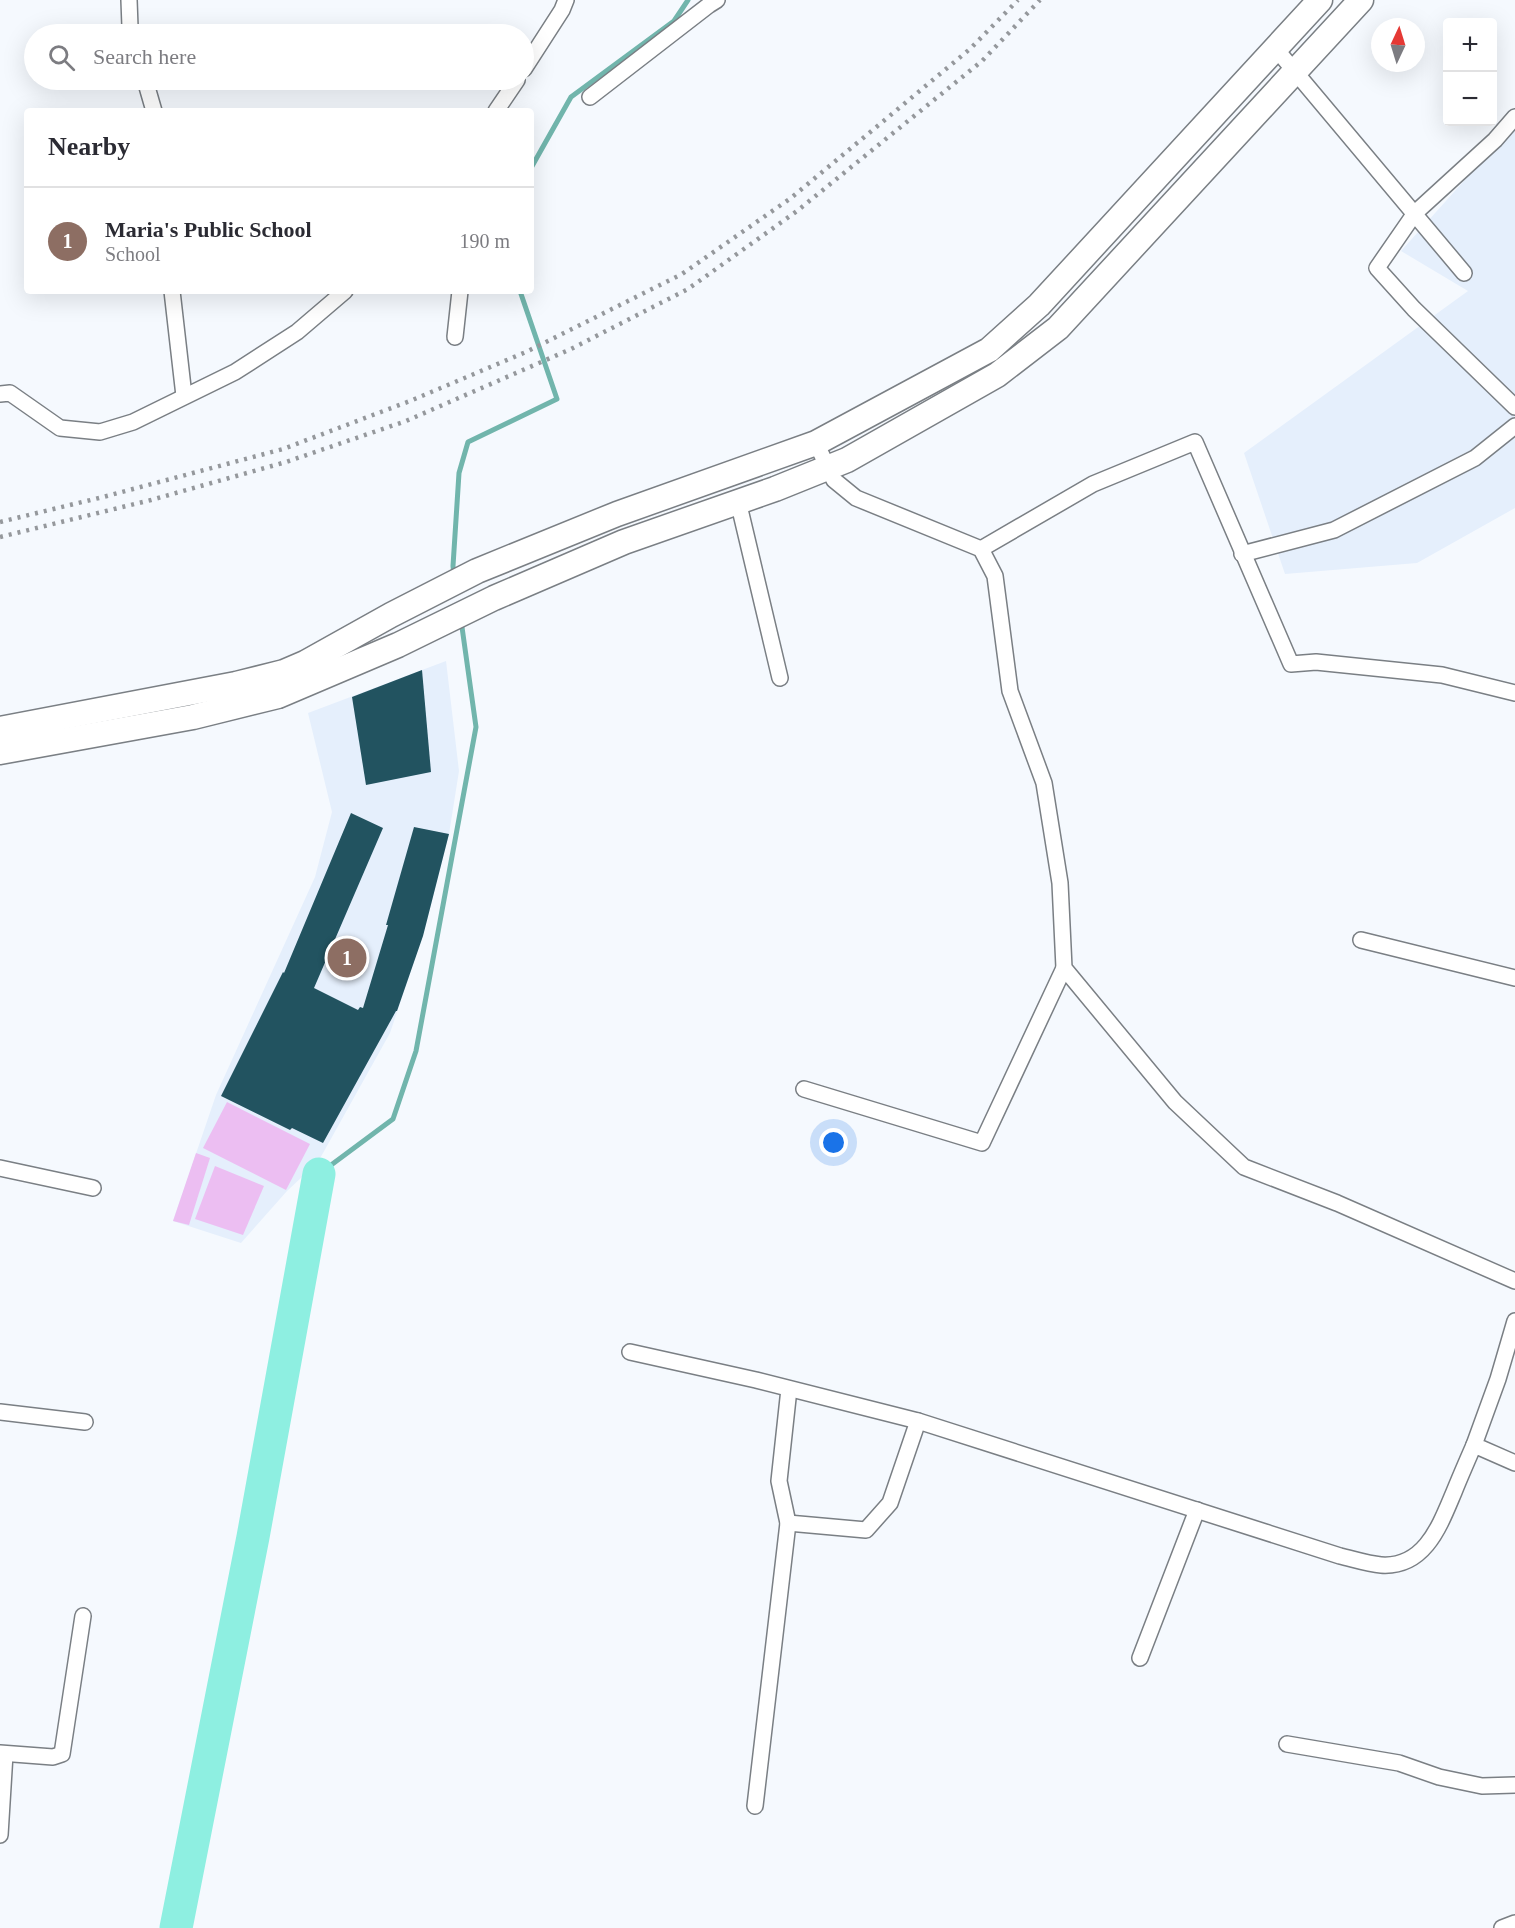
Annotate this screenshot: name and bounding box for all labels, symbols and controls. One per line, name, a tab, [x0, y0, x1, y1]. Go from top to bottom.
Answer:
north arrow	[1371, 18, 1425, 72]
map controls	[1443, 18, 1497, 126]
button: +	[1443, 18, 1497, 72]
search box	[24, 24, 534, 90]
icon: search	[45, 41, 78, 74]
text: Search here	[93, 44, 196, 69]
button: −	[1443, 72, 1497, 126]
text: Nearby	[48, 132, 130, 161]
text: Maria's Public School	[105, 217, 312, 242]
text: 1	[63, 230, 73, 252]
text: 190 m	[459, 230, 510, 252]
text: School	[105, 243, 161, 265]
pin: 1	[328, 936, 366, 980]
your location	[819, 1128, 848, 1157]

